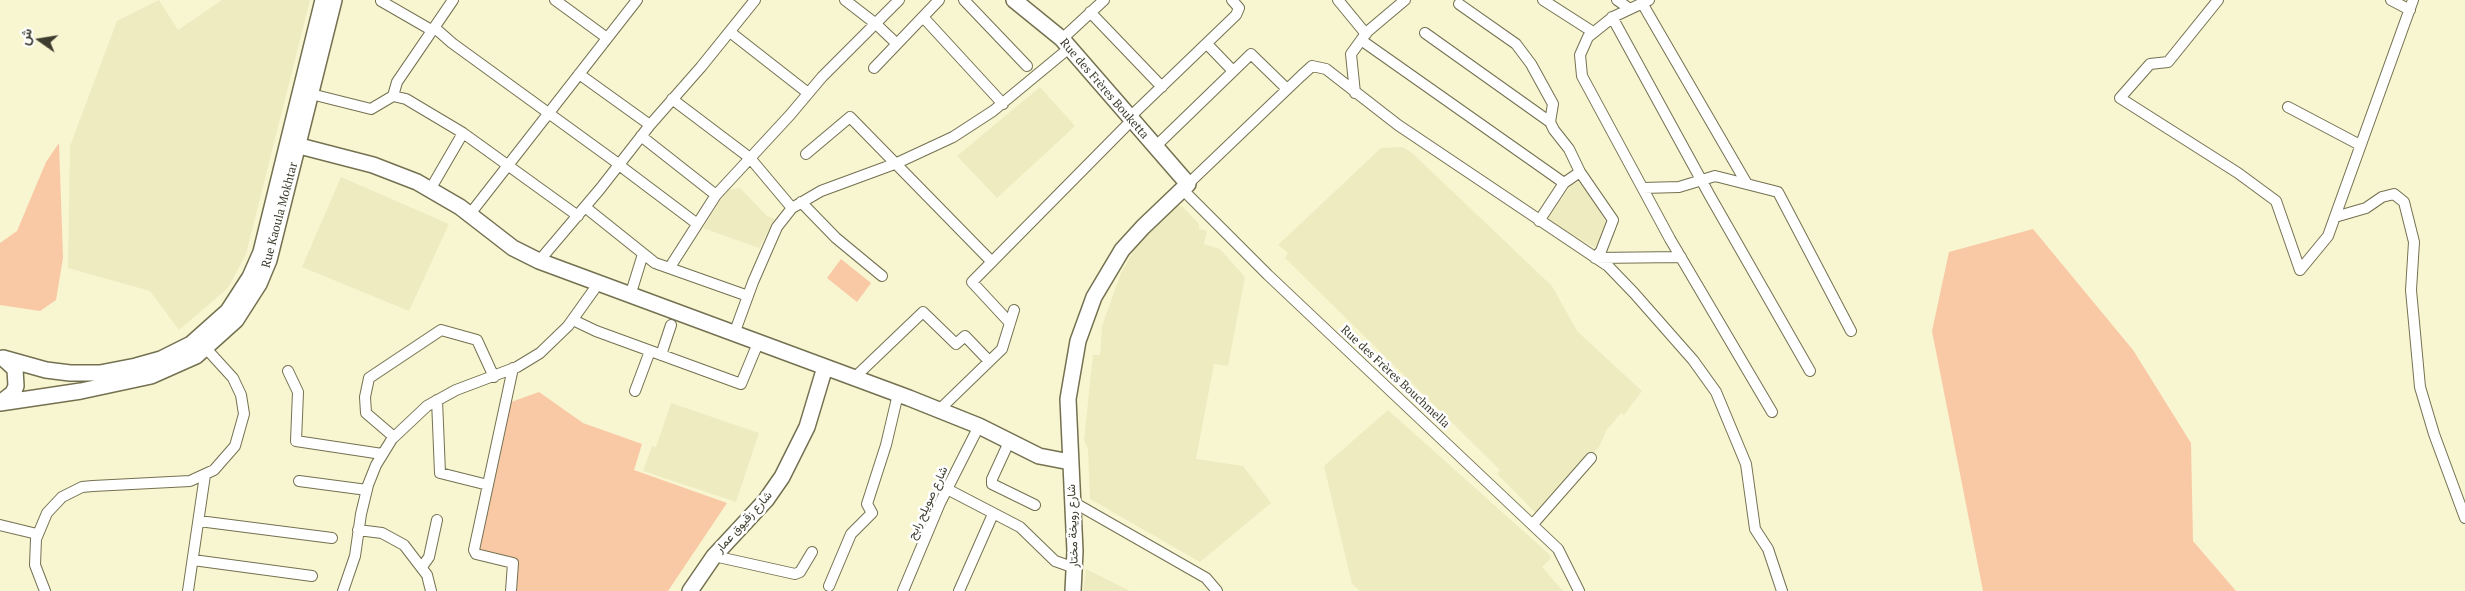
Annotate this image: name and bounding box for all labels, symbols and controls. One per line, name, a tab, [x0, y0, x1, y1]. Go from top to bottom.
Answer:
north arrow	[15, 15, 65, 65]
text: ش	[14, 26, 36, 47]
street label: Rue des Frères Bouketta	[1057, 36, 1151, 142]
street label: Rue Kaoula Mokhtar	[259, 161, 301, 269]
street label: Rue des Frères Bouchmella	[1338, 323, 1452, 431]
street label: شارع صويلح رابح	[905, 464, 951, 542]
street label: شارع رويخة مختار	[1064, 484, 1082, 568]
street label: شارع زقيوق عمار	[713, 488, 775, 556]

